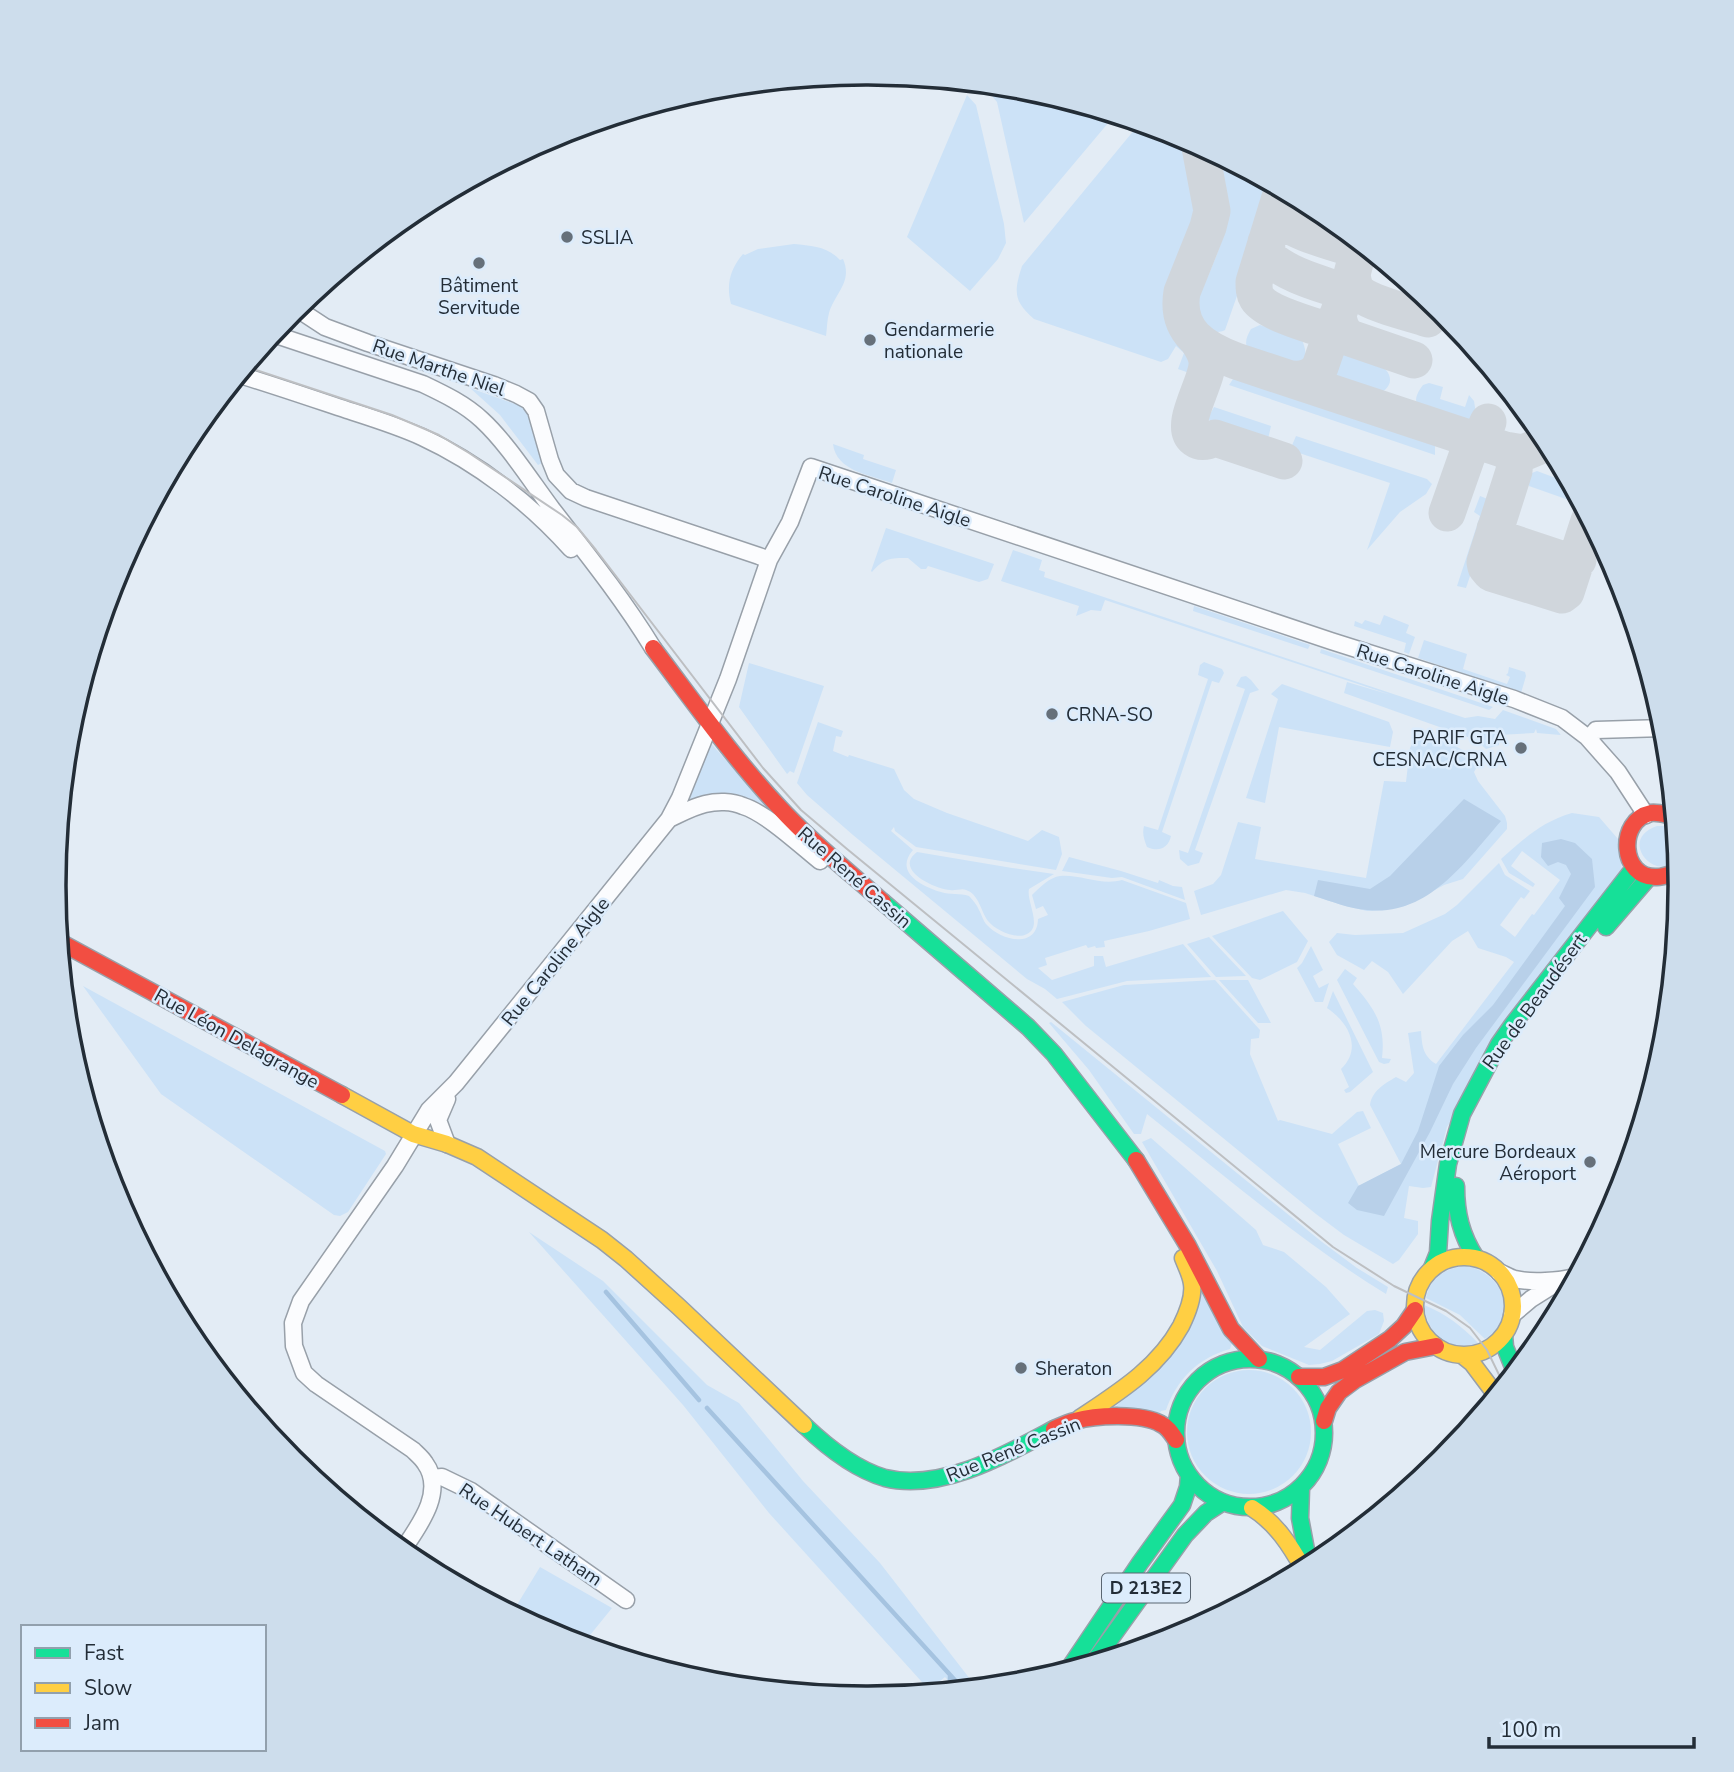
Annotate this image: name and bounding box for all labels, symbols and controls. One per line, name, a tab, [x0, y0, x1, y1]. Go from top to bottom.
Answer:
place label: SSLIA	[581, 225, 634, 251]
marker: SSLIA	[559, 229, 575, 245]
marker: Bâtiment Servitude	[471, 255, 487, 271]
place label: Bâtiment Servitude	[438, 273, 520, 321]
place label: Gendarmerie nationale	[884, 317, 994, 365]
marker: Gendarmerie nationale	[862, 332, 878, 348]
street label: Rue Marthe Niel	[369, 333, 509, 403]
street label: Rue Caroline Aigle	[815, 460, 974, 534]
street label: Rue Caroline Aigle	[1353, 638, 1512, 712]
place label: CRNA-SO	[1066, 702, 1153, 728]
marker: CRNA-SO	[1044, 706, 1060, 722]
place label: PARIF GTA CESNAC/CRNA	[1372, 725, 1507, 773]
marker: PARIF GTA CESNAC/CRNA	[1513, 740, 1529, 756]
street label: Rue René Cassin	[792, 821, 917, 934]
street label: Rue Caroline Aigle	[496, 892, 616, 1032]
street label: Rue de Beaudésert	[1477, 928, 1593, 1075]
street label: Rue Léon Delagrange	[149, 983, 324, 1095]
place label: Mercure Bordeaux Aéroport	[1420, 1139, 1576, 1187]
marker: Mercure Bordeaux Aéroport	[1582, 1154, 1598, 1170]
place label: Sheraton	[1035, 1356, 1112, 1382]
marker: Sheraton	[1013, 1360, 1029, 1376]
street label: Rue René Cassin	[942, 1411, 1084, 1489]
street label: Rue Hubert Latham	[454, 1477, 607, 1592]
road number: D 213E2	[1102, 1574, 1190, 1602]
legend	[21, 1625, 266, 1751]
text: Fast	[84, 1639, 124, 1667]
text: Slow	[84, 1674, 133, 1702]
scale bar	[1489, 1706, 1694, 1750]
text: Jam	[83, 1709, 120, 1737]
text: 100 m	[1500, 1716, 1561, 1744]

